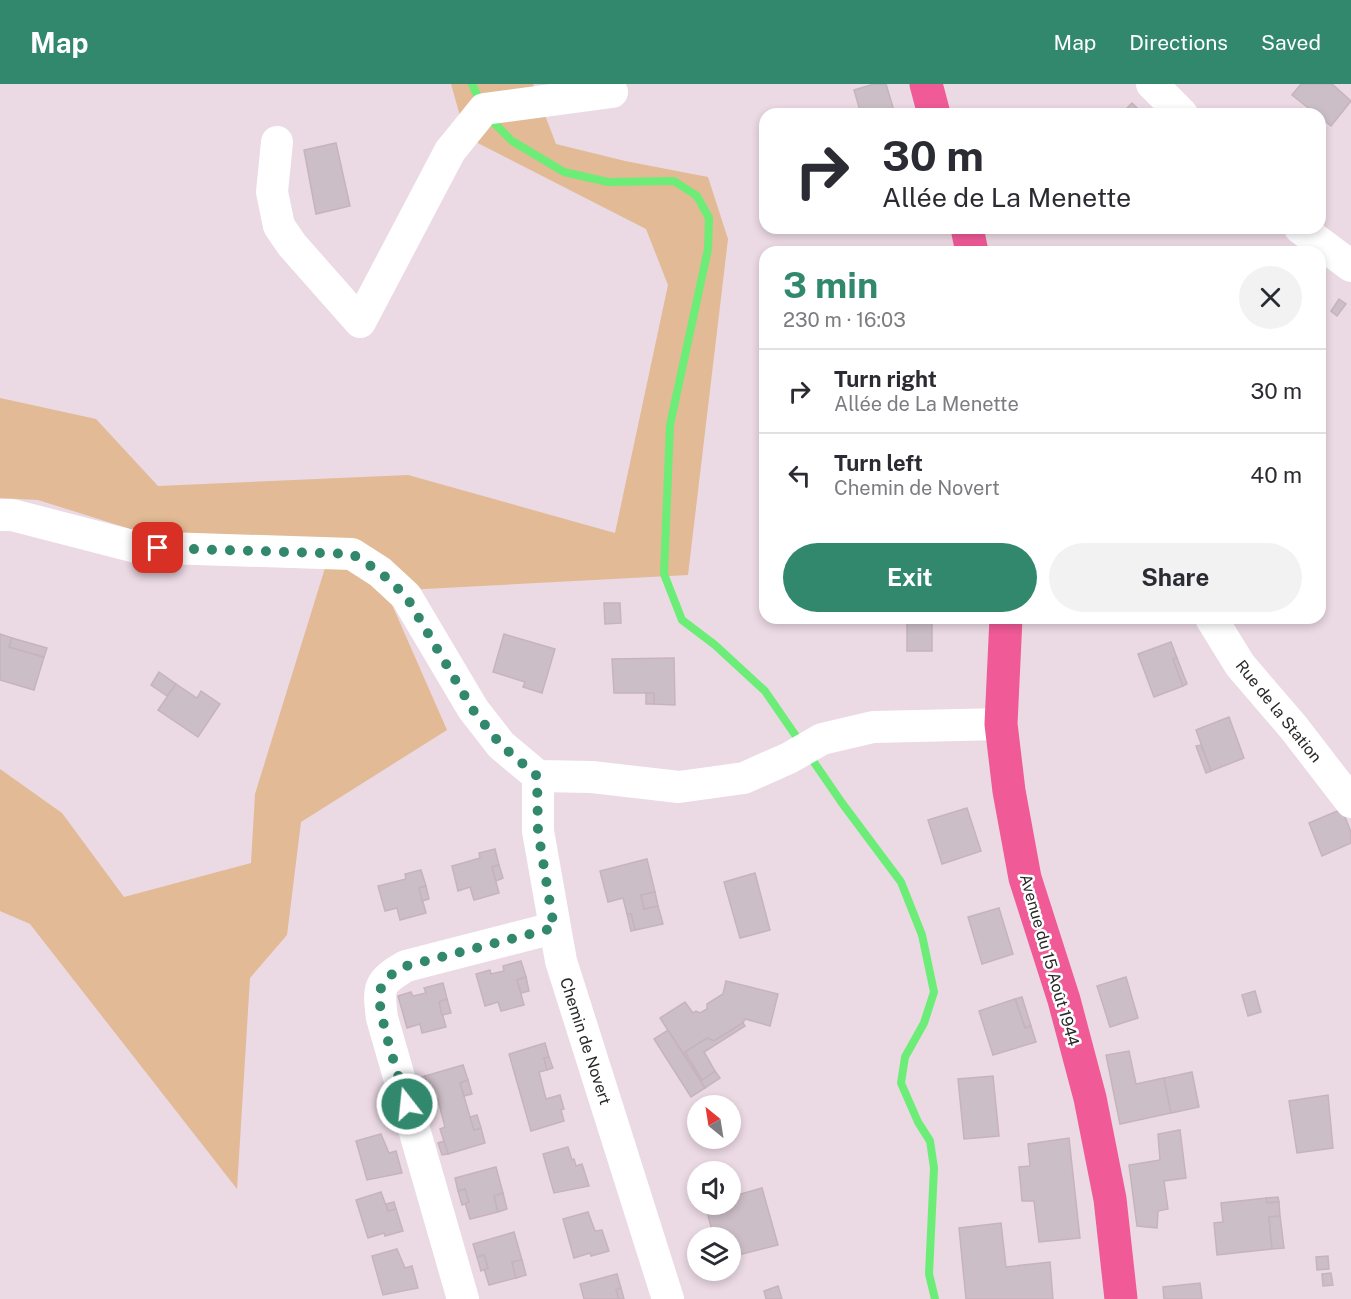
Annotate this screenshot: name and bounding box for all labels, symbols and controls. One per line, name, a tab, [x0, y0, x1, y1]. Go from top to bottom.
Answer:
text: Map	[30, 26, 89, 59]
text: Map	[1054, 30, 1096, 55]
text: Directions	[1129, 30, 1228, 55]
text: Saved	[1261, 30, 1321, 55]
text: 30 m	[882, 131, 984, 180]
icon: right	[783, 132, 861, 210]
text: Allée de La Menette	[882, 181, 1131, 213]
text: 3 min	[783, 264, 878, 306]
button: close	[1239, 266, 1302, 329]
text: 230 m · 16:03	[783, 308, 906, 332]
text: Turn right	[834, 366, 937, 392]
icon: right	[783, 375, 816, 408]
text: 30 m	[1250, 378, 1302, 404]
text: Allée de La Menette	[834, 392, 1019, 416]
text: Turn left	[834, 450, 923, 476]
icon: left	[783, 459, 816, 492]
text: 40 m	[1250, 462, 1302, 488]
text: Chemin de Novert	[834, 476, 1000, 500]
pin	[132, 522, 183, 573]
icon: arrive	[141, 531, 174, 564]
button: Exit	[783, 543, 1037, 612]
button: Share	[1049, 543, 1302, 612]
street label: Rue de la Station	[1232, 656, 1326, 766]
street label: Avenue du 15 Août 1944	[1016, 872, 1083, 1048]
street label: Chemin de Novert	[556, 975, 615, 1107]
position arrow	[375, 1072, 439, 1136]
north arrow	[687, 1095, 741, 1149]
map controls	[687, 1095, 741, 1281]
button: sound	[687, 1161, 741, 1215]
button: layers	[687, 1227, 741, 1281]

